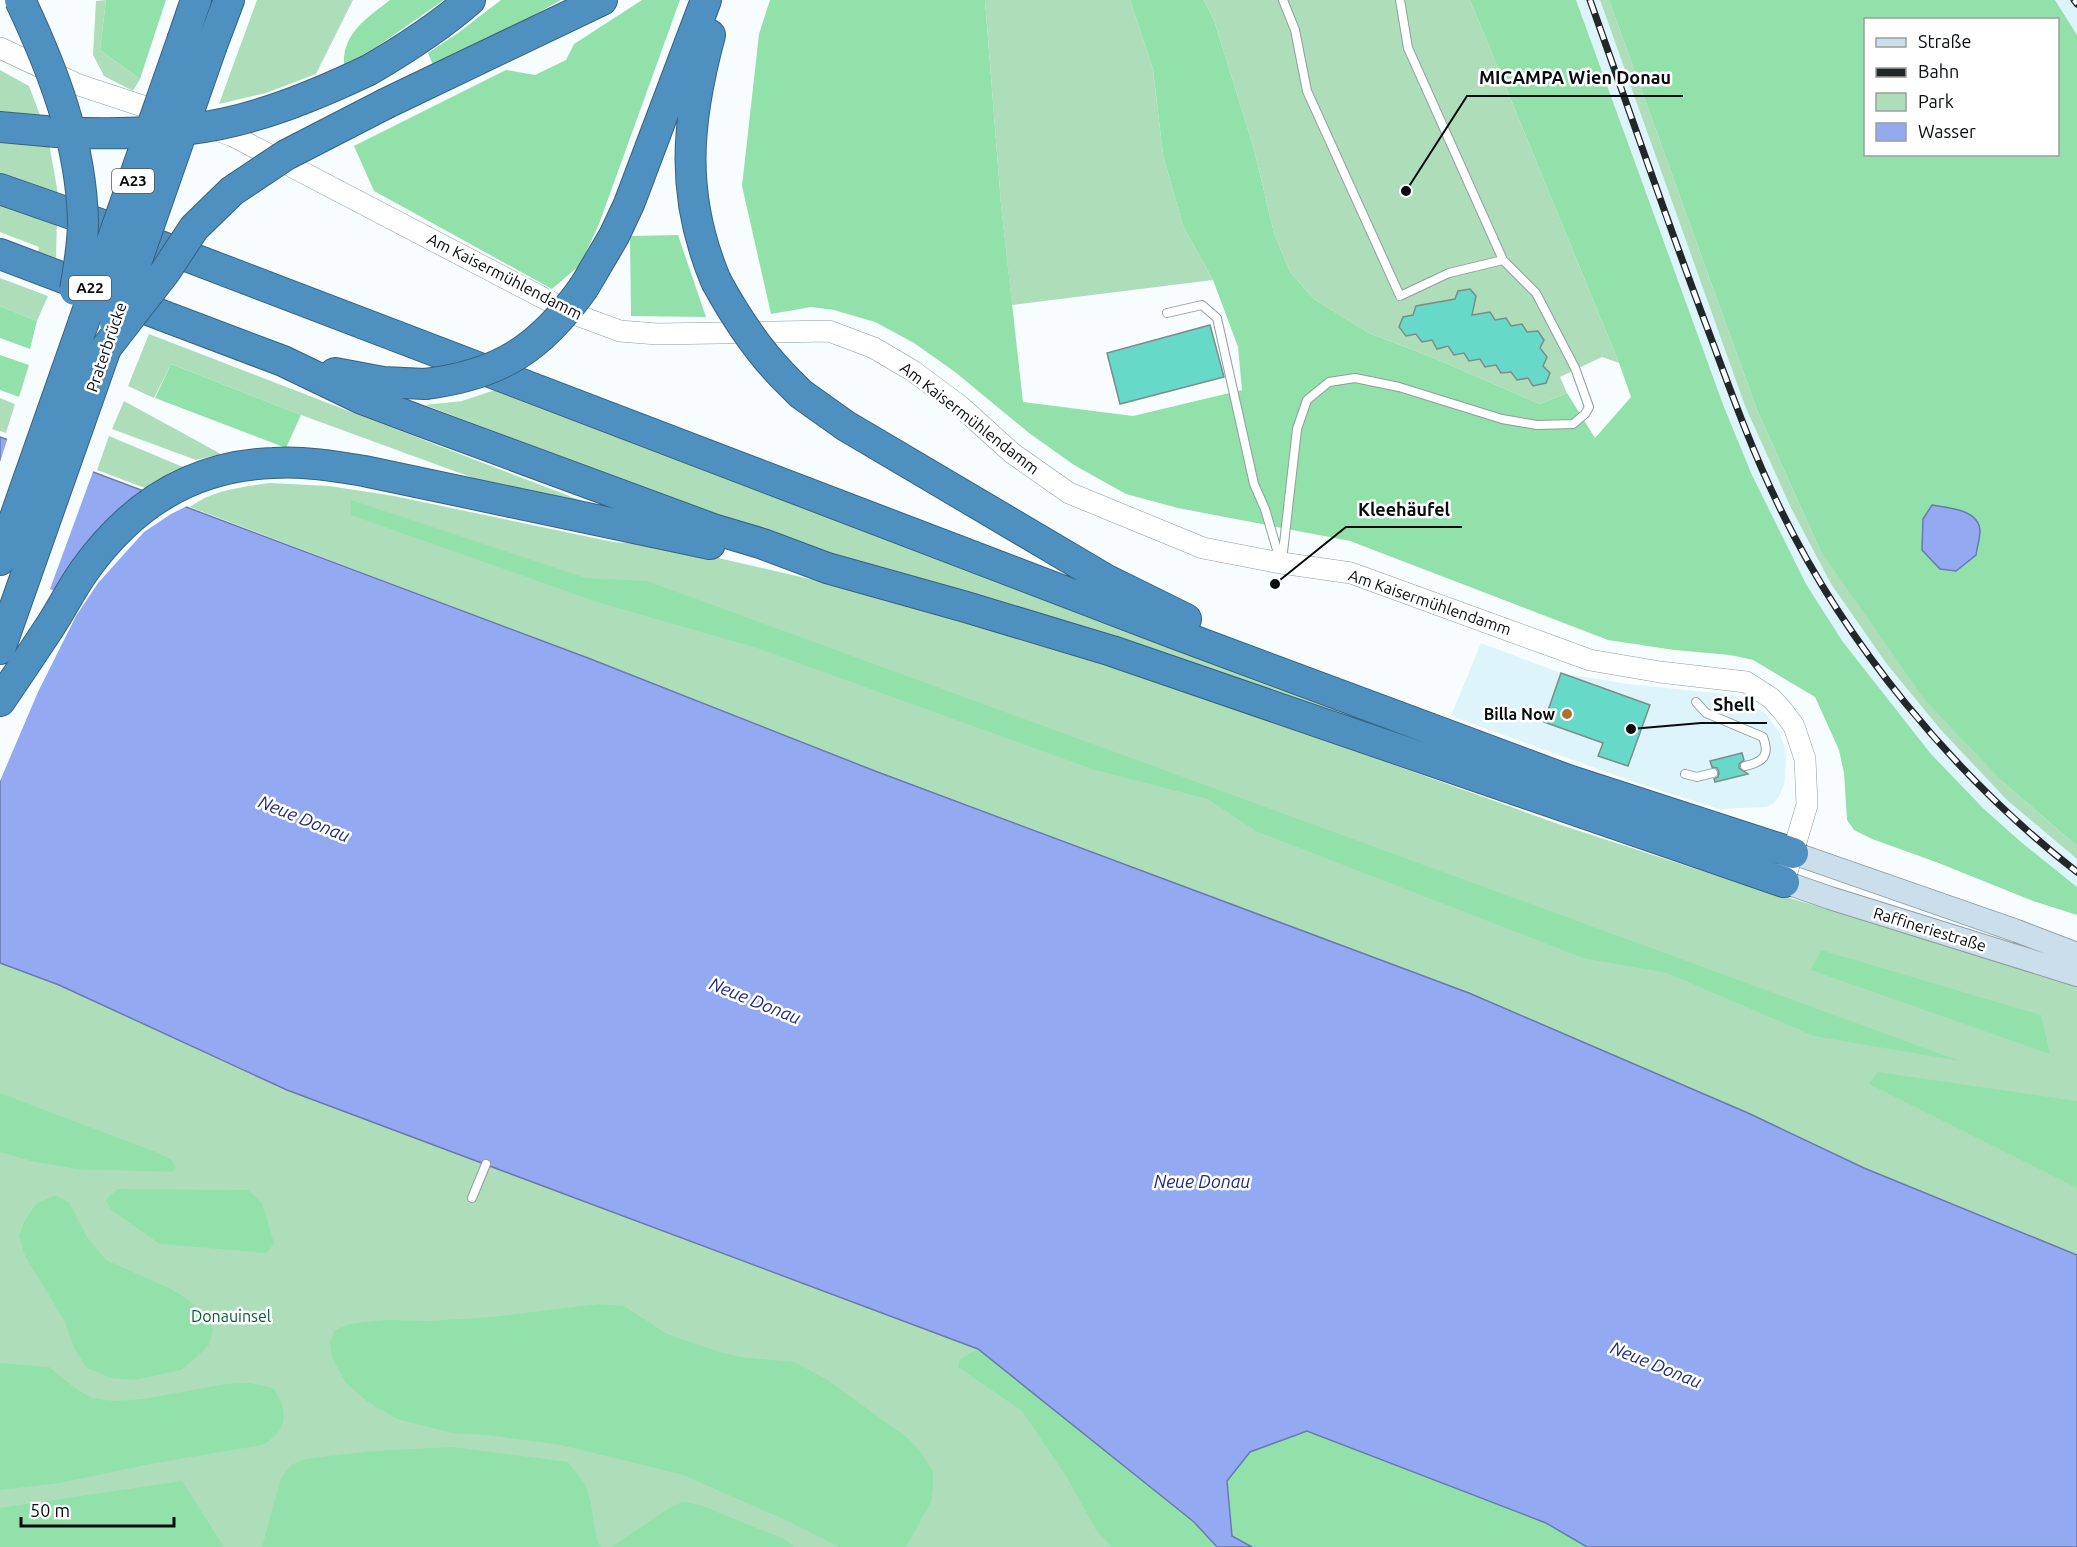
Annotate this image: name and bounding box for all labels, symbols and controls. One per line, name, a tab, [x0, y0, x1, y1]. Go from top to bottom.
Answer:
legend	[1864, 18, 2059, 156]
text: Straße	[1918, 31, 1971, 51]
callout: MICAMPA Wien Donau	[1467, 60, 1683, 96]
text: Bahn	[1918, 61, 1959, 81]
text: MICAMPA Wien Donau	[1479, 67, 1671, 87]
text: Park	[1918, 91, 1954, 111]
text: Wasser	[1918, 121, 1976, 141]
road number: A23	[112, 169, 154, 193]
street label: Am Kaisermühlendamm	[425, 229, 585, 323]
road number: A22	[69, 276, 111, 300]
street label: Praterbrücke	[82, 300, 130, 394]
street label: Am Kaisermühlendamm	[897, 358, 1043, 478]
callout: Kleehäufel	[1346, 491, 1462, 527]
text: Kleehäufel	[1358, 499, 1451, 519]
street label: Am Kaisermühlendamm	[1346, 566, 1514, 638]
callout: Shell	[1701, 687, 1767, 723]
text: Shell	[1713, 694, 1756, 714]
place label: Billa Now	[1484, 705, 1555, 723]
marker: Billa Now	[1560, 707, 1574, 721]
water label: Neue Donau	[256, 791, 353, 845]
street label: Raffineriestraße	[1871, 903, 1989, 955]
water label: Neue Donau	[707, 973, 804, 1027]
water label: Neue Donau	[1154, 1171, 1250, 1191]
park label: Donauinsel	[191, 1307, 271, 1325]
water label: Neue Donau	[1608, 1337, 1705, 1391]
scale bar	[21, 1490, 174, 1528]
text: 50 m	[30, 1500, 70, 1520]

